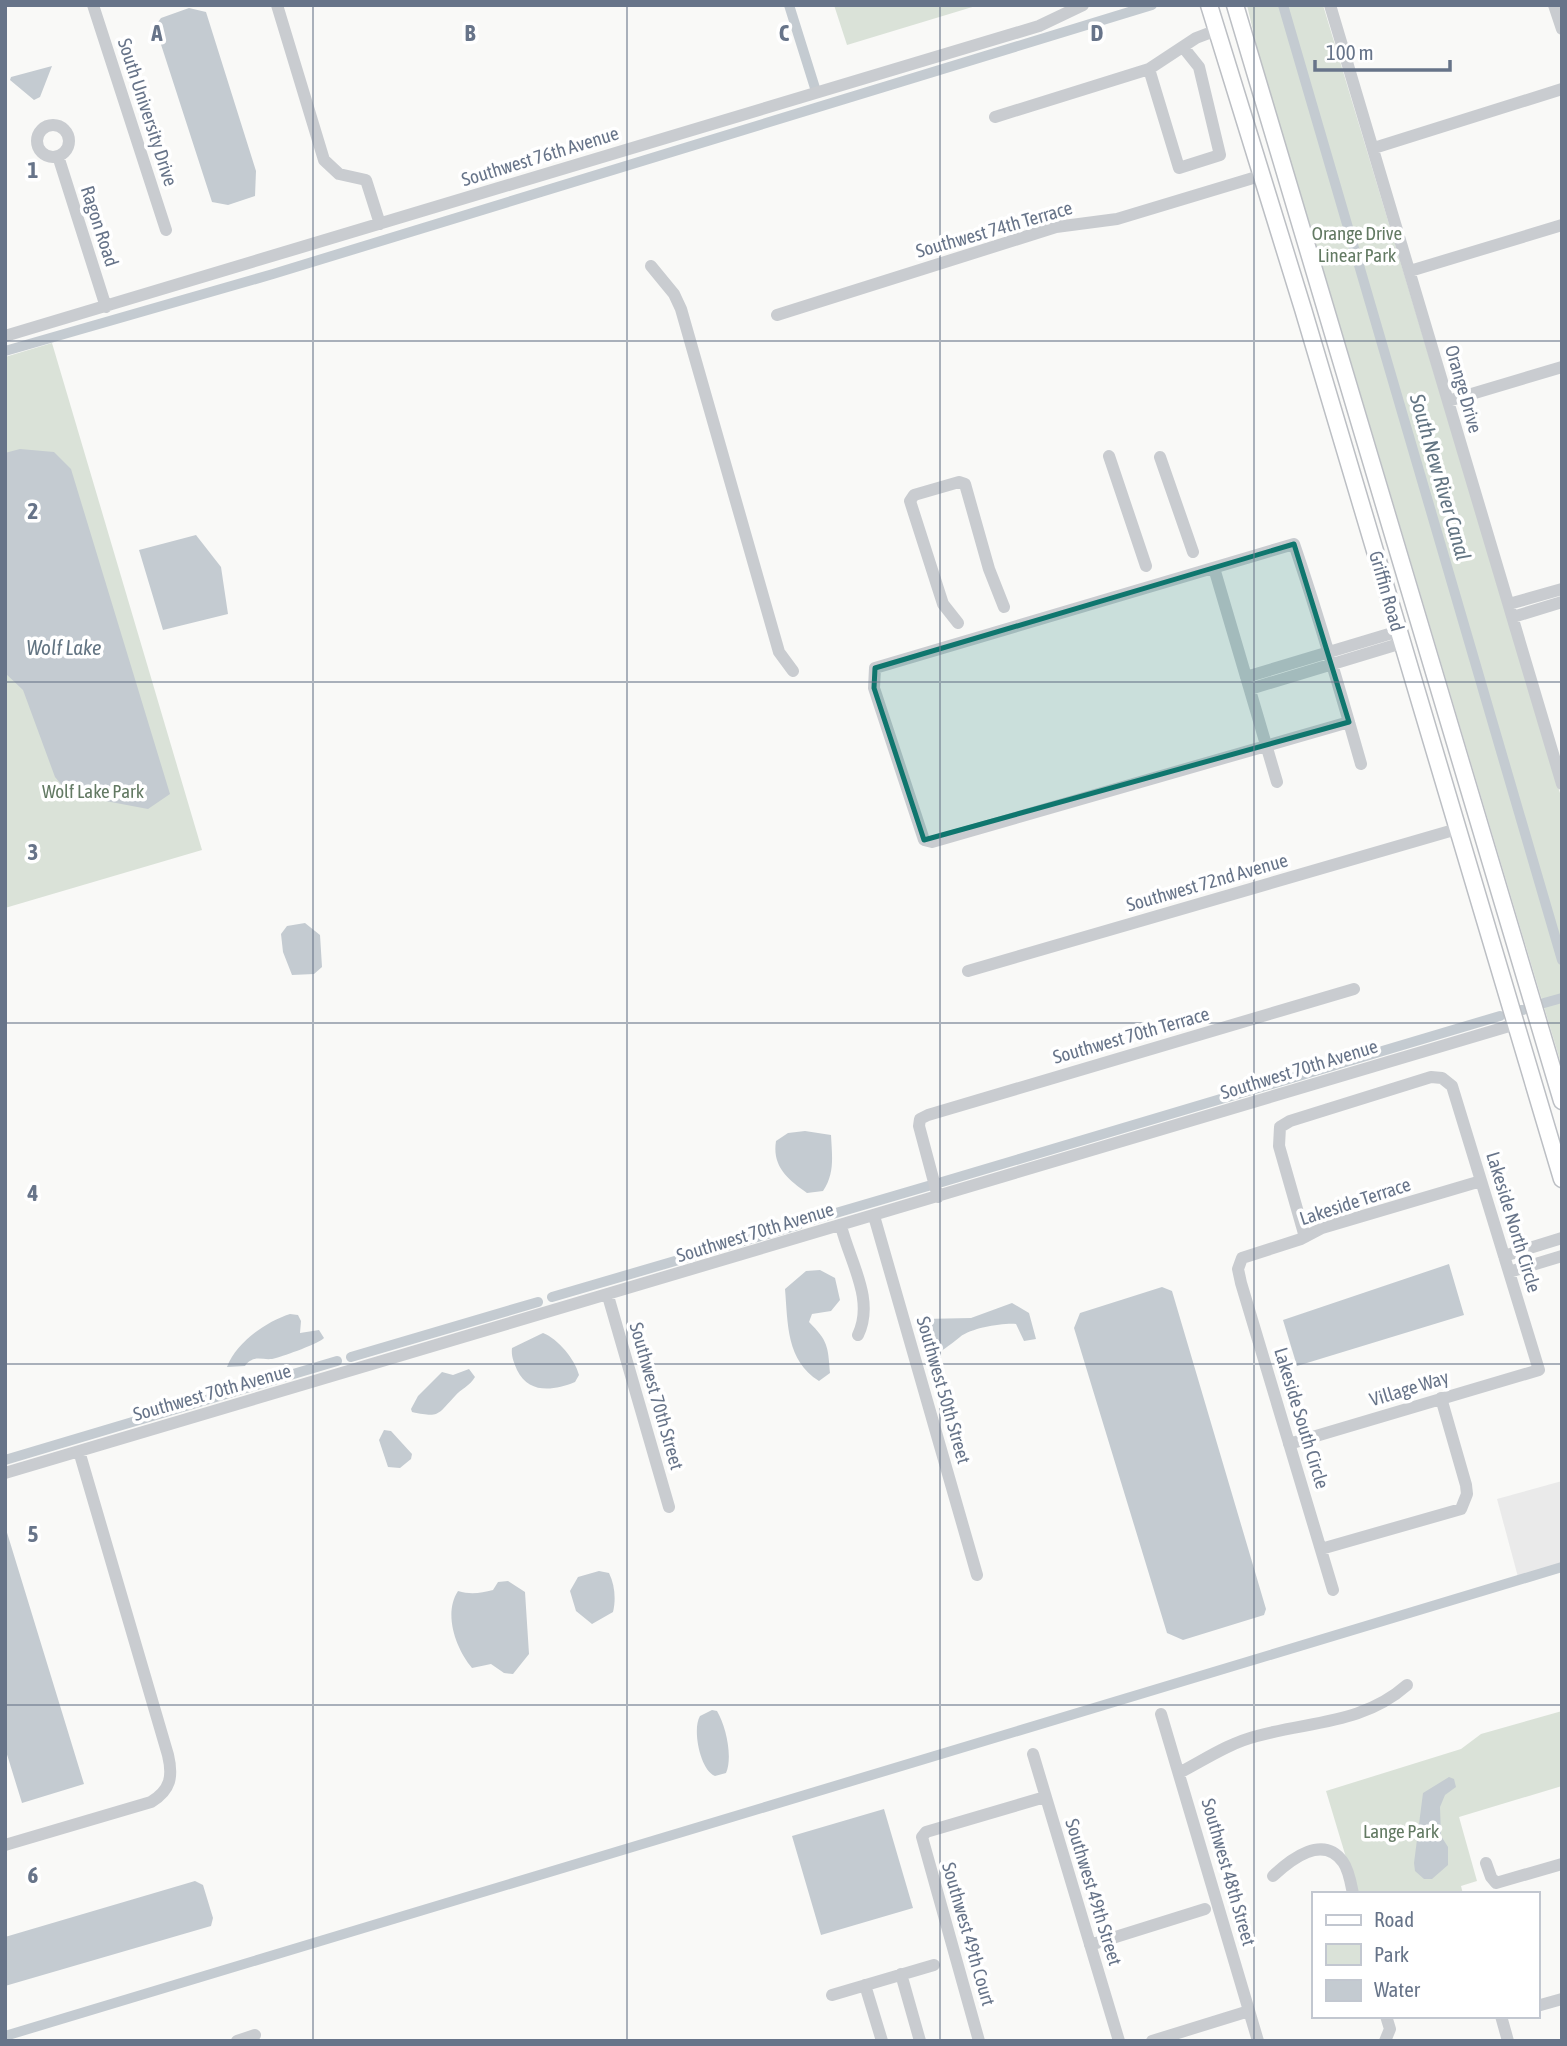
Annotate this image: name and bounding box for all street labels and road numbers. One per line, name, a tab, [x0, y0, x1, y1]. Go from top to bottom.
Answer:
street label: South University Drive	[114, 35, 182, 189]
street label: Southwest 76th Avenue	[459, 122, 621, 190]
street label: Ragon Road	[77, 183, 123, 269]
street label: Southwest 74th Terrace	[913, 196, 1075, 262]
street label: Orange Drive	[1441, 343, 1487, 435]
street label: Griffin Road	[1365, 548, 1409, 634]
street label: Southwest 72nd Avenue	[1124, 848, 1290, 916]
street label: Southwest 70th Terrace	[1050, 1002, 1212, 1068]
street label: Southwest 70th Avenue	[1218, 1035, 1380, 1103]
street label: Lakeside North Circle	[1482, 1149, 1546, 1295]
street label: Lakeside Terrace	[1297, 1173, 1413, 1229]
street label: Southwest 70th Avenue	[674, 1198, 836, 1266]
street label: Southwest 50th Street	[912, 1314, 976, 1466]
street label: Southwest 70th Street	[625, 1320, 689, 1472]
street label: Lakeside South Circle	[1270, 1345, 1334, 1491]
street label: Southwest 70th Avenue	[131, 1359, 293, 1425]
street label: Village Way	[1367, 1366, 1451, 1410]
street label: Southwest 48th Street	[1197, 1796, 1261, 1948]
street label: Southwest 49th Street	[1061, 1816, 1127, 1968]
street label: Southwest 49th Court	[938, 1860, 1000, 2008]

